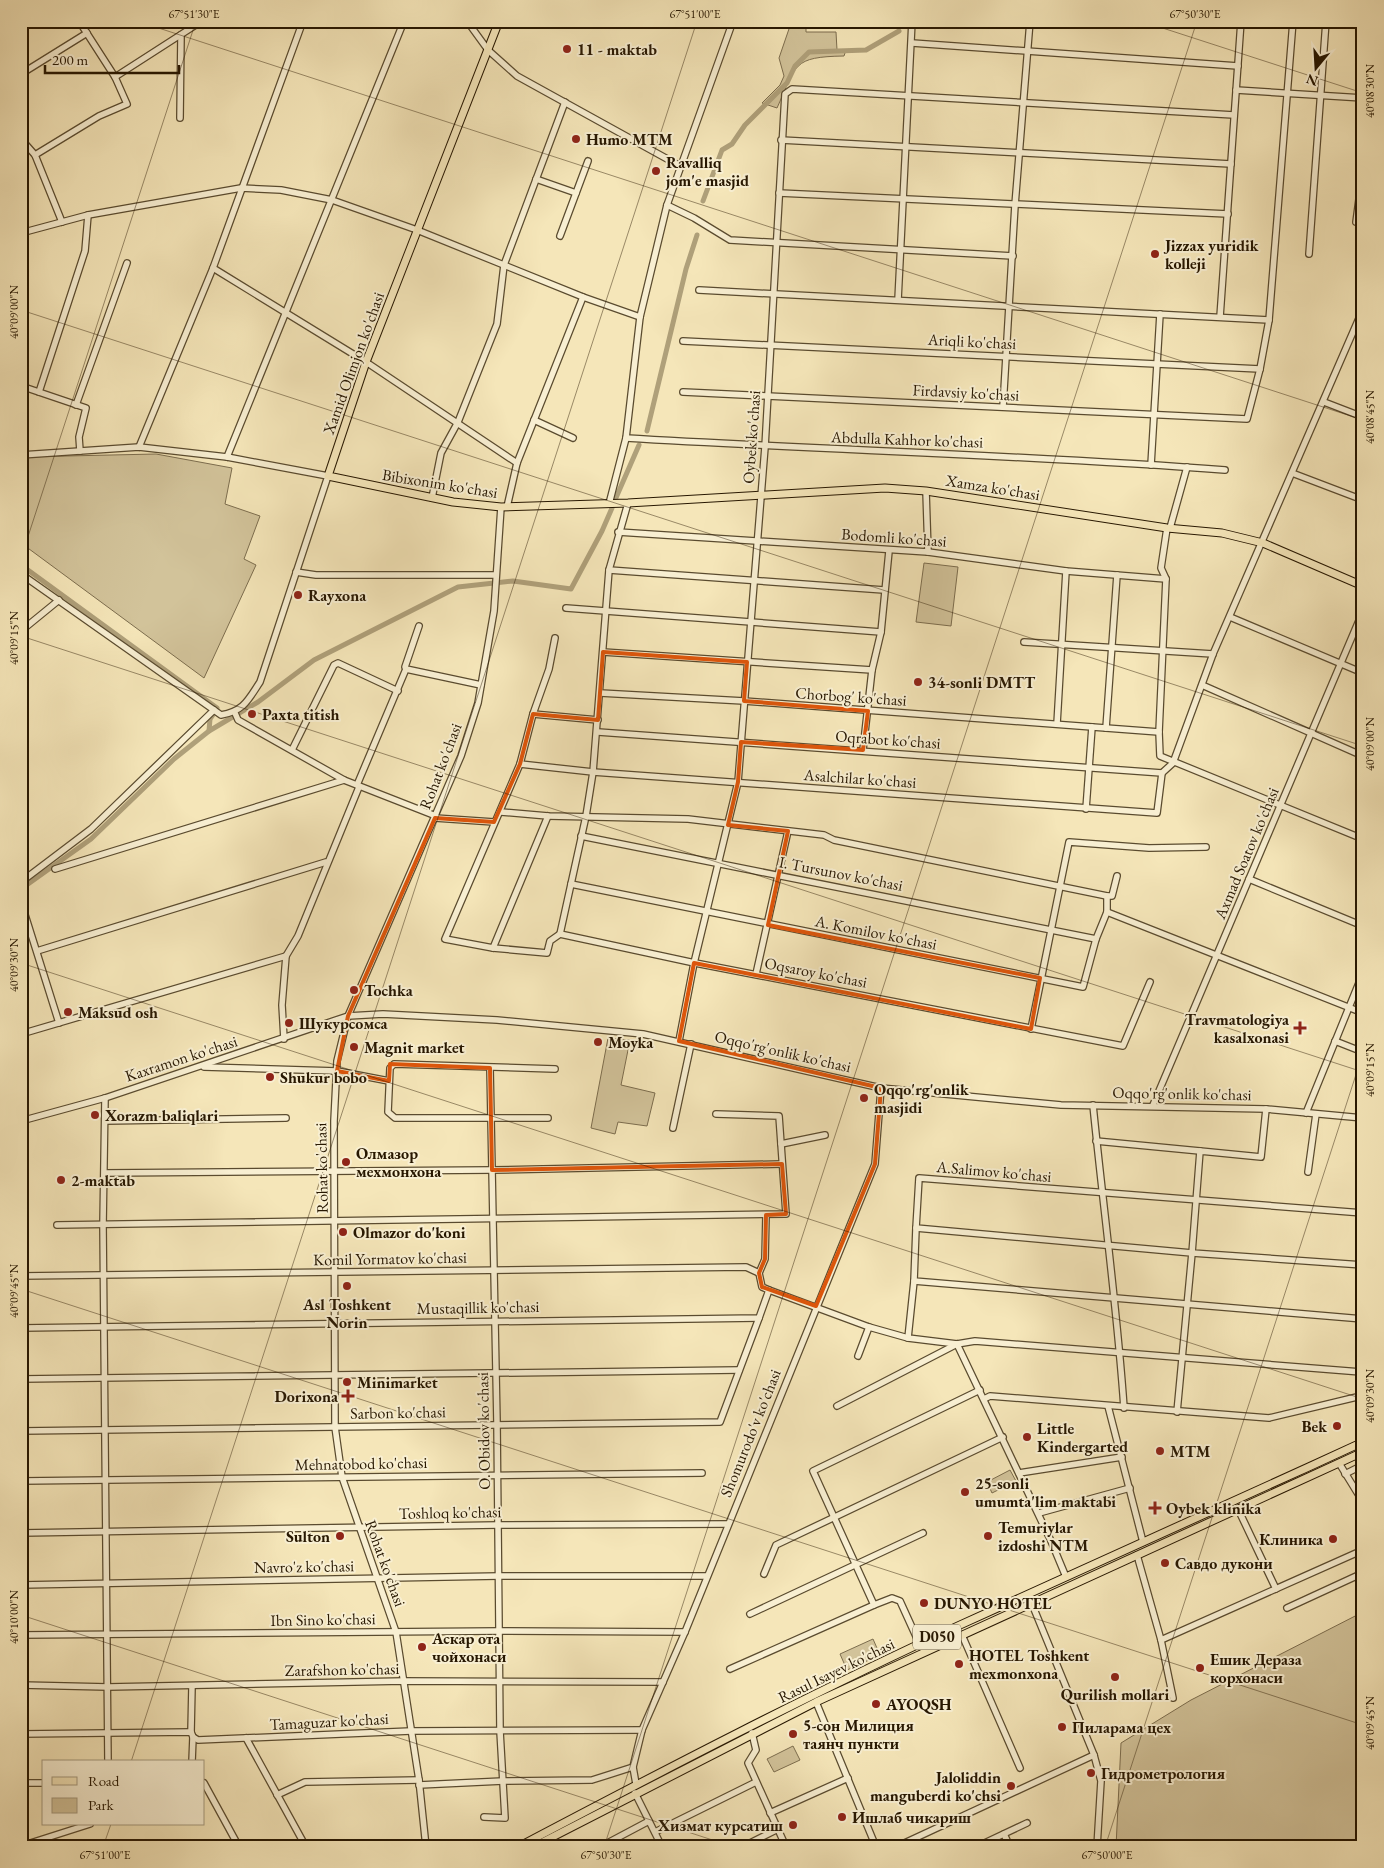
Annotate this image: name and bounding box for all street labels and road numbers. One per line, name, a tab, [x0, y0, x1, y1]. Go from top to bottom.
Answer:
street label: Xamid Olimjon ko'chasi	[318, 289, 389, 438]
street label: Ariqli ko'chasi	[926, 329, 1017, 354]
street label: Firdavsiy ko'chasi	[912, 379, 1020, 406]
street label: Oybek ko'chasi	[738, 390, 765, 484]
street label: Abdulla Kahhor ko'chasi	[830, 426, 983, 453]
street label: Bibixonim ko'chasi	[381, 464, 499, 503]
street label: Xamza ko'chasi	[944, 470, 1041, 505]
street label: Bodomli ko'chasi	[841, 523, 947, 552]
street label: Chorbog' ko'chasi	[795, 682, 907, 711]
street label: Rohat ko'chasi	[414, 720, 467, 812]
street label: Oqrabot ko'chasi	[835, 725, 941, 754]
street label: Asalchilar ko'chasi	[802, 764, 917, 793]
street label: Axmad Soatov ko'chasi	[1209, 784, 1284, 923]
street label: I. Tursunov ko'chasi	[777, 851, 905, 896]
street label: A. Komilov ko'chasi	[812, 910, 939, 955]
street label: Oqsaroy ko'chasi	[763, 952, 869, 993]
street label: Oqqo'rg'onlik ko'chasi	[713, 1026, 853, 1077]
street label: Kaxramon ko'chasi	[122, 1030, 240, 1087]
street label: Oqqo'rg'onlik ko'chasi	[1112, 1082, 1252, 1105]
street label: Rohat ko'chasi	[310, 1122, 333, 1214]
street label: A.Salimov ko'chasi	[934, 1156, 1052, 1187]
street label: Komil Yormatov ko'chasi	[313, 1247, 467, 1270]
street label: Mustaqillik ko'chasi	[416, 1296, 540, 1319]
street label: Shomurodo'v ko'chasi	[715, 1366, 786, 1500]
street label: O. Obidov ko'chasi	[472, 1372, 495, 1490]
street label: Sarbon ko'chasi	[350, 1401, 446, 1424]
street label: Mehnatobod ko'chasi	[294, 1452, 428, 1475]
street label: Toshloq ko'chasi	[399, 1501, 502, 1524]
street label: Rohat ko'chasi	[360, 1517, 411, 1609]
street label: Navro'z ko'chasi	[254, 1555, 354, 1578]
street label: Ibn Sino ko'chasi	[270, 1608, 376, 1631]
road number: D050	[913, 1624, 961, 1650]
street label: Rasul Isayev ko'chasi	[774, 1633, 898, 1708]
street label: Zarafshon ko'chasi	[284, 1658, 400, 1681]
street label: Tamaguzar ko'chasi	[269, 1708, 389, 1735]

